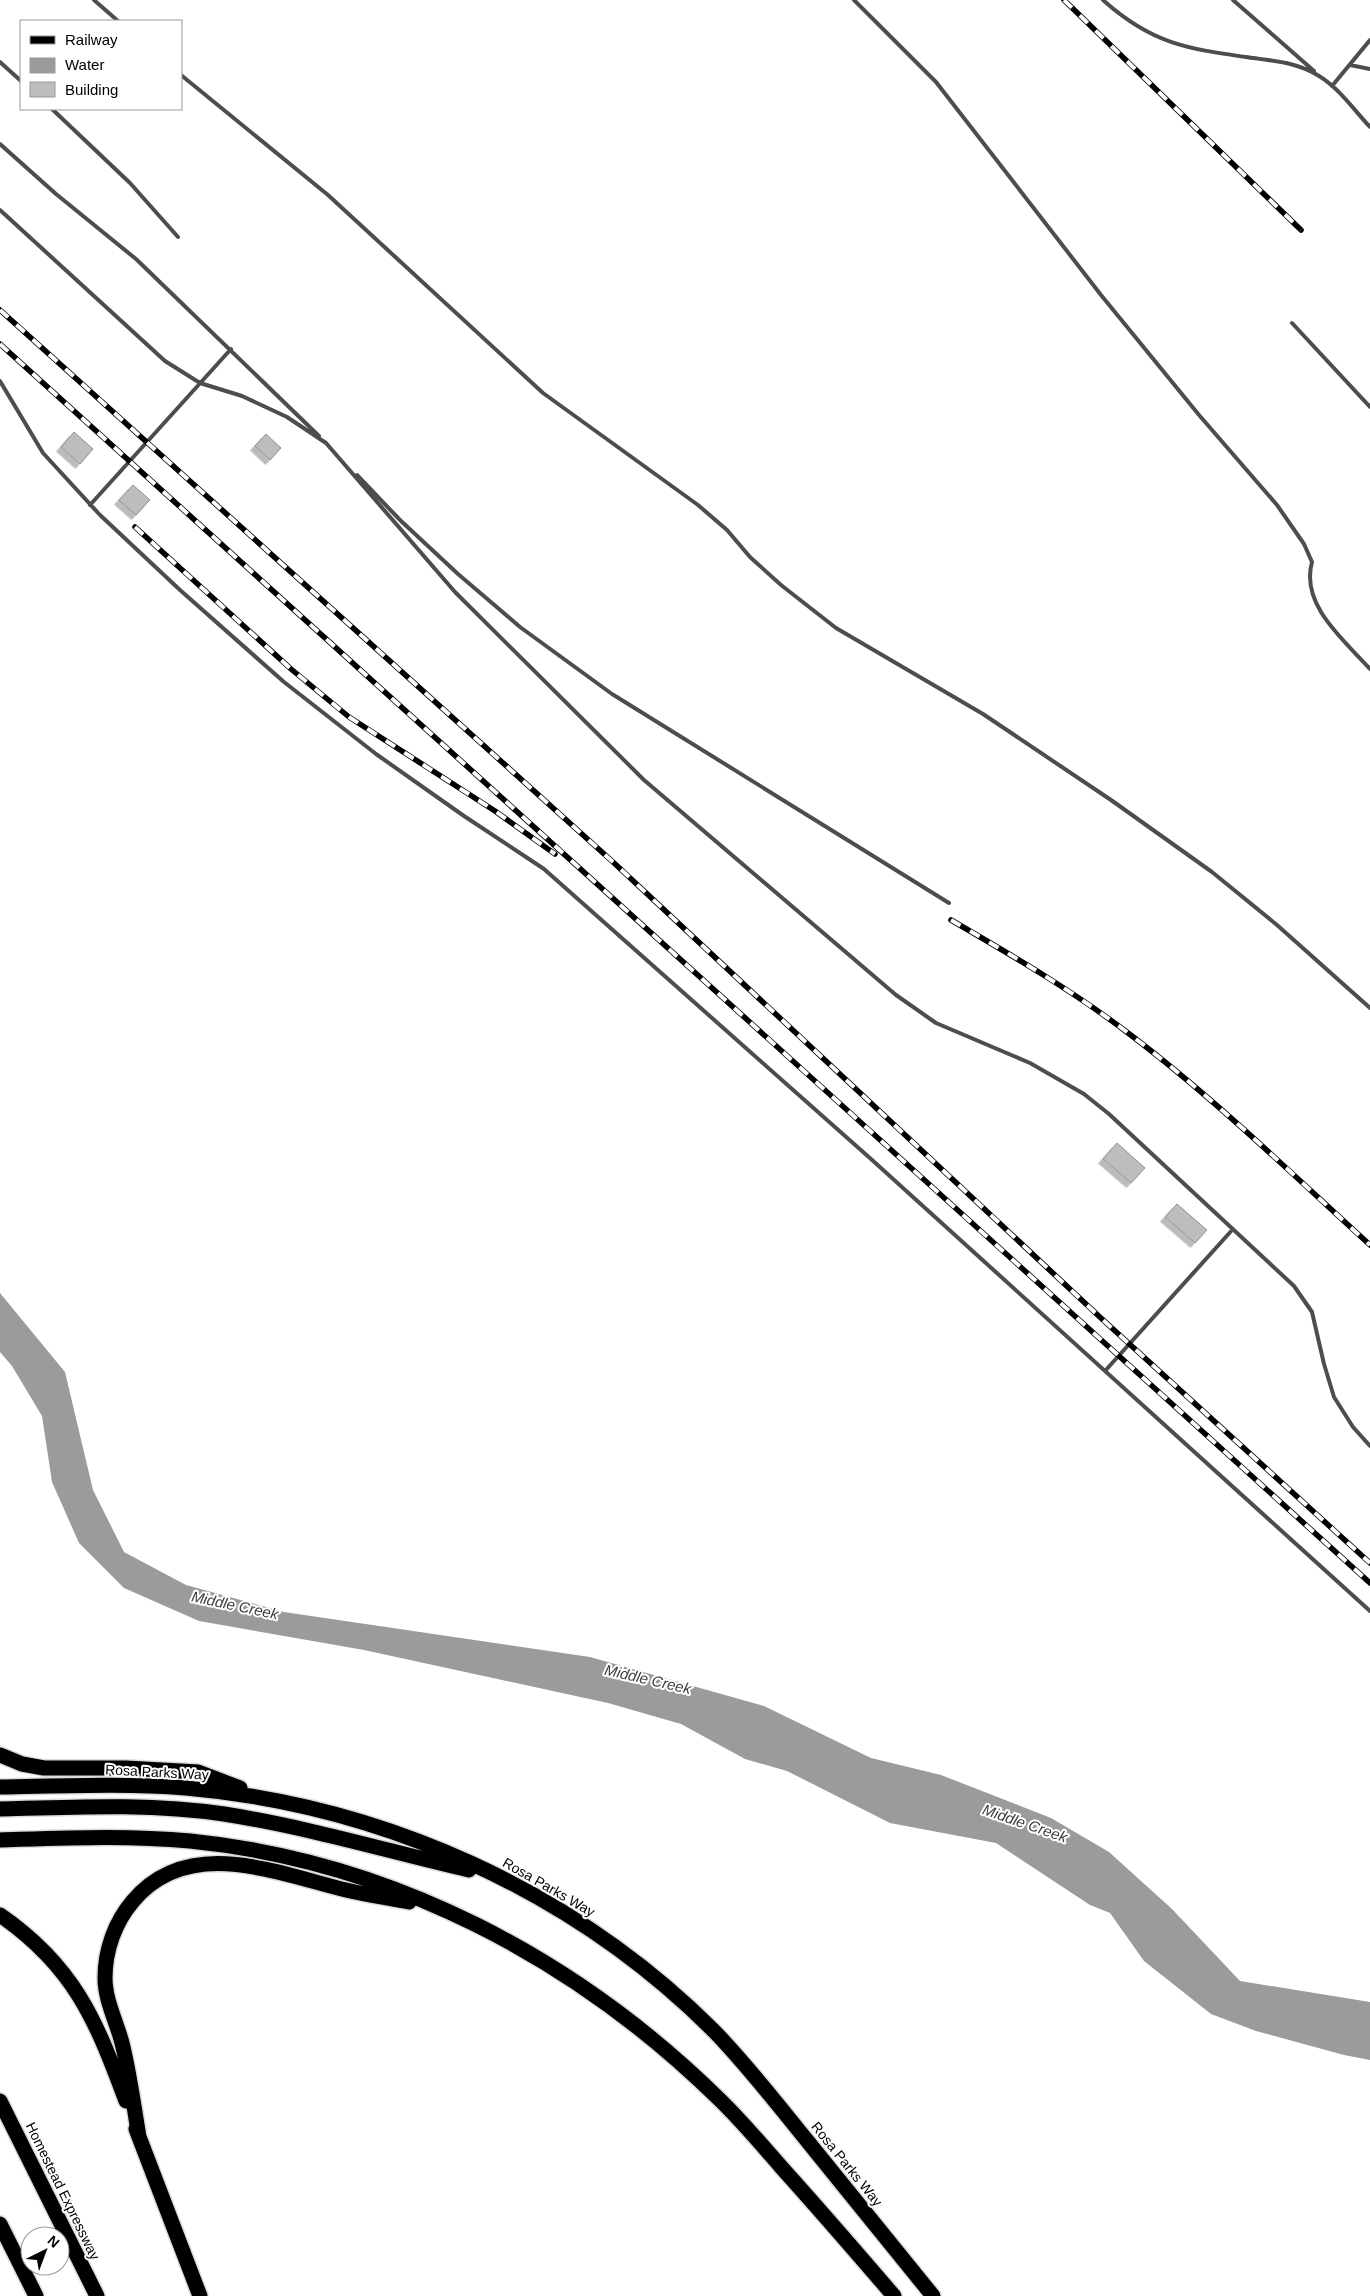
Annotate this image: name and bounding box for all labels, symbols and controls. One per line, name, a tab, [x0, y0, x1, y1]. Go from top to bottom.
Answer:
legend	[20, 20, 182, 110]
text: Railway	[65, 31, 118, 48]
text: Water	[65, 56, 104, 73]
text: Building	[65, 81, 118, 98]
water label: Middle Creek	[190, 1587, 281, 1623]
water label: Middle Creek	[603, 1661, 694, 1698]
street label: Rosa Parks Way	[105, 1761, 209, 1783]
water label: Middle Creek	[980, 1801, 1071, 1846]
street label: Rosa Parks Way	[500, 1854, 598, 1920]
street label: Rosa Parks Way	[808, 2119, 886, 2209]
street label: Homestead Expressway	[23, 2120, 103, 2262]
north arrow	[20, 2226, 70, 2276]
text: N	[45, 2232, 63, 2251]

